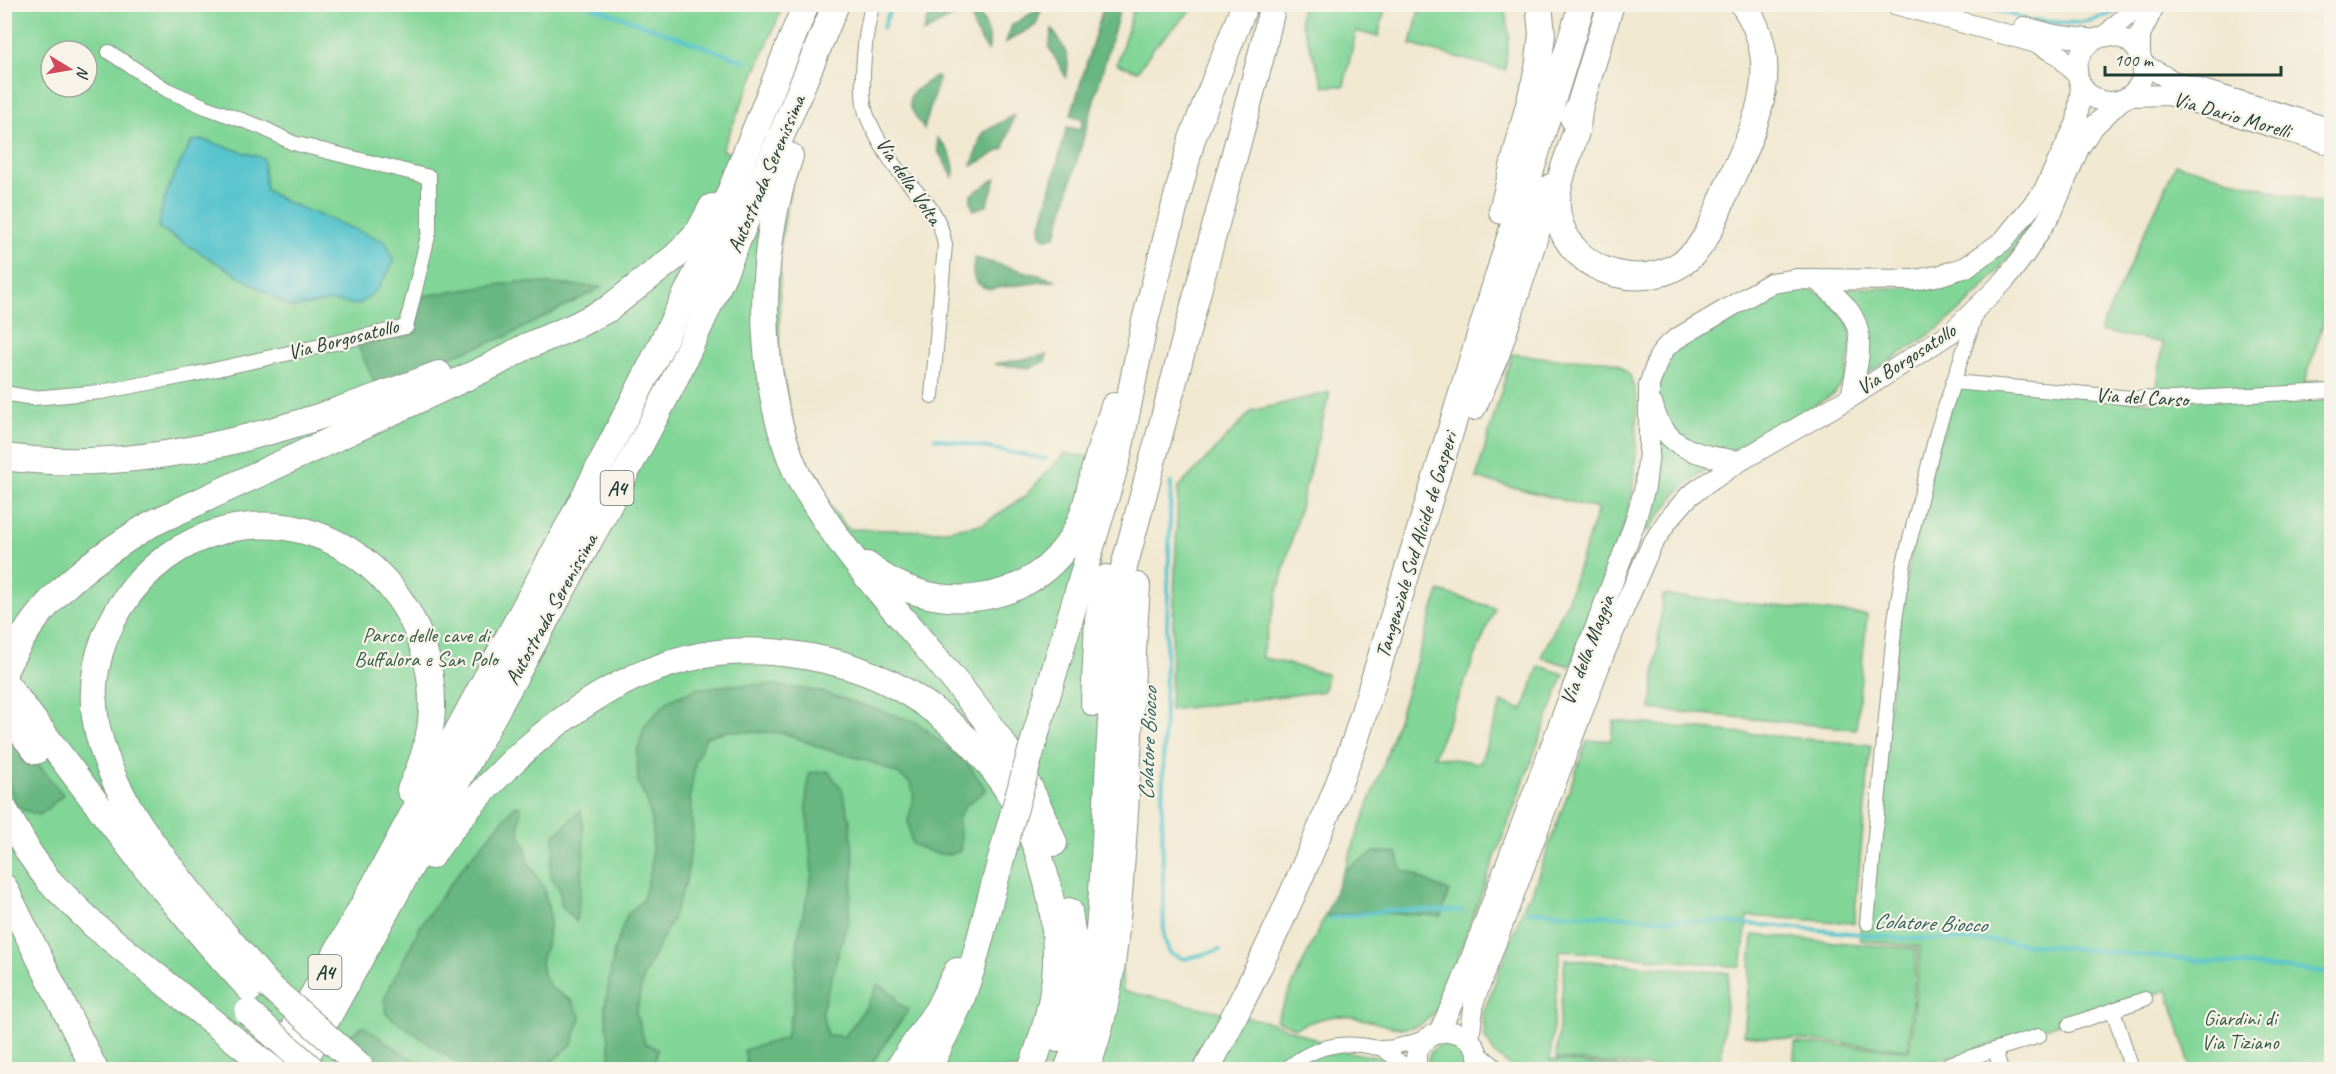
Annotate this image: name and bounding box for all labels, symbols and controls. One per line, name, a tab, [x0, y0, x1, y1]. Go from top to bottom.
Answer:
north arrow	[39, 39, 99, 99]
scale bar	[2105, 39, 2280, 77]
text: 100 m	[2114, 49, 2155, 71]
text: N	[71, 65, 94, 81]
street label: Via Dario Morelli	[2171, 86, 2296, 145]
street label: Autostrada Serenissima	[721, 89, 812, 257]
street label: Via della Volta	[870, 132, 949, 232]
street label: Via Borgosatollo	[285, 312, 402, 365]
street label: Via Borgosatollo	[1852, 317, 1962, 401]
street label: Via del Carso	[2095, 382, 2192, 413]
street label: Tangenziale Sud Alcide de Gasperi	[1369, 426, 1464, 661]
road number: A4	[600, 471, 634, 505]
street label: Autostrada Serenissima	[499, 527, 604, 689]
street label: Via della Maggia	[1554, 590, 1621, 709]
park label: Parco delle cave di Buffalora e San Polo	[354, 622, 500, 672]
water label: Colatore Biocco	[1132, 684, 1164, 801]
water label: Colatore Biocco	[1873, 907, 1990, 939]
road number: A4	[308, 955, 342, 989]
park label: Giardini di Via Tiziano	[2201, 1005, 2280, 1055]

